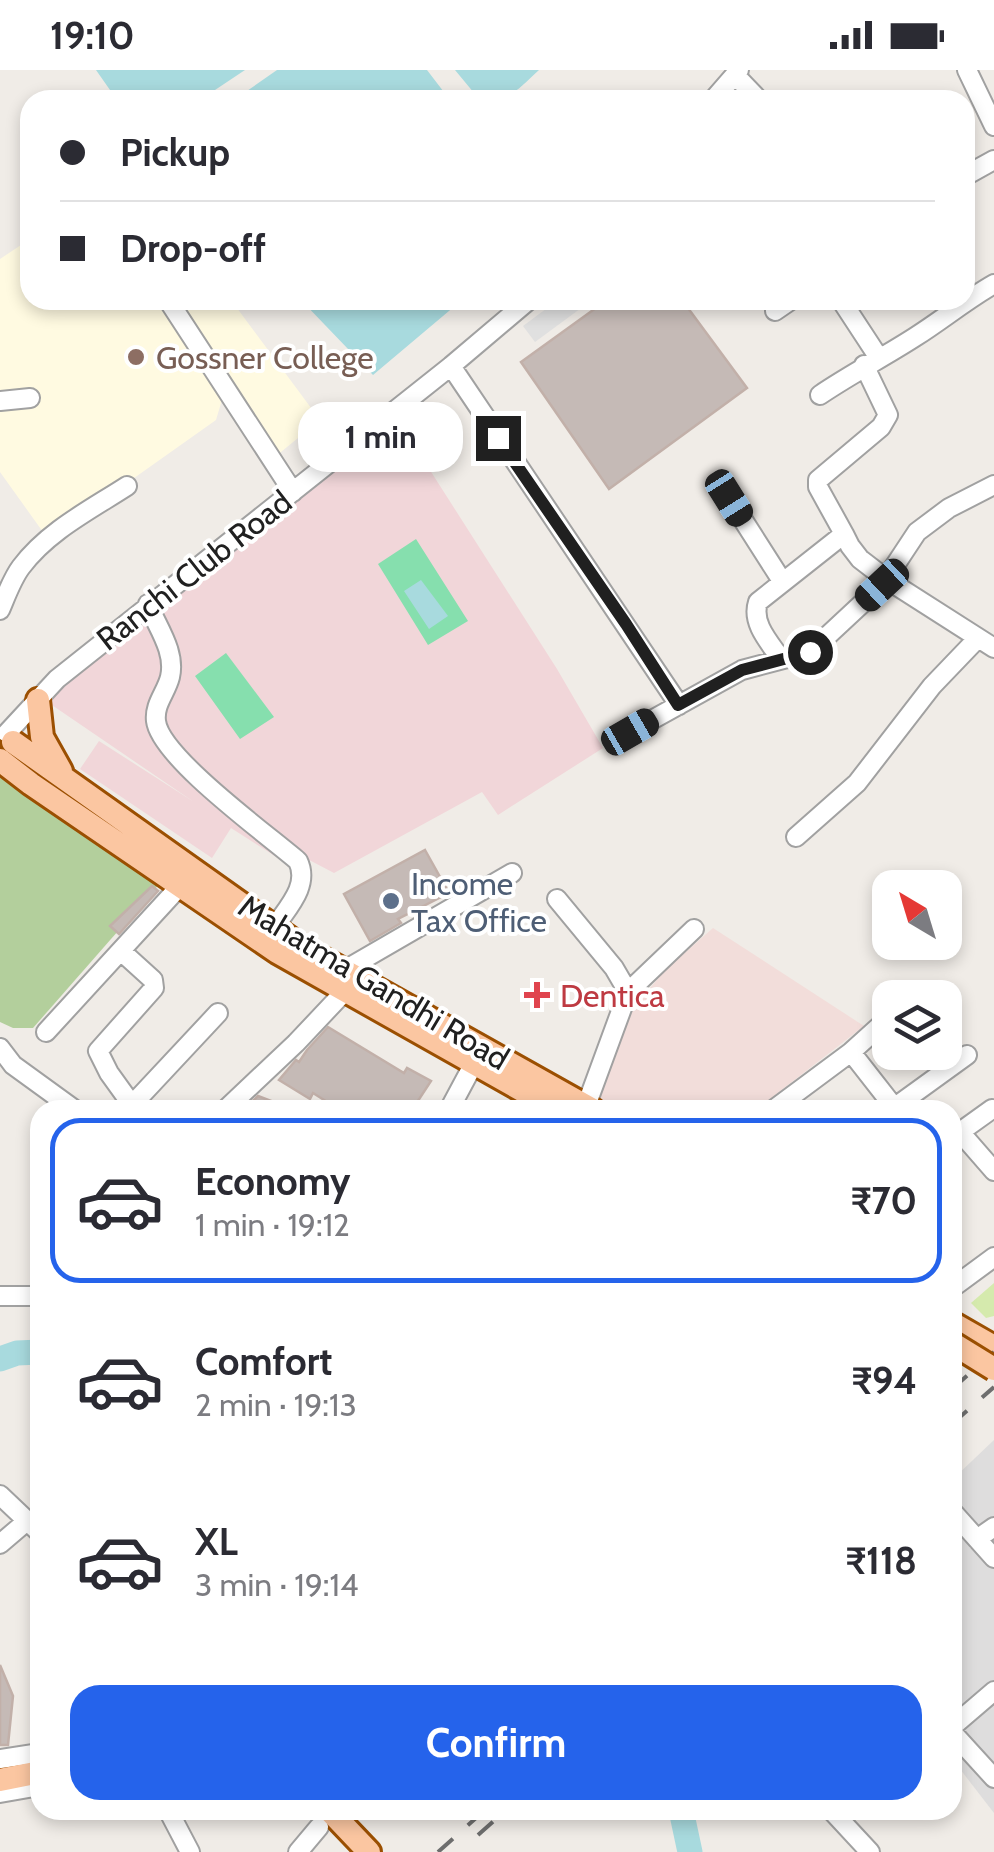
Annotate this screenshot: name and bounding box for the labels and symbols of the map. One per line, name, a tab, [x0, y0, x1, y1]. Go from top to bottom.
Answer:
place label: Gossner College	[156, 338, 374, 377]
marker: Gossner College	[125, 346, 147, 368]
callout: 1 min	[298, 403, 463, 473]
route end	[476, 416, 521, 461]
car	[700, 465, 758, 531]
street label: Ranchi Club Road	[89, 482, 299, 658]
car	[850, 554, 914, 616]
route start	[788, 630, 833, 675]
car	[597, 704, 663, 760]
place label: Income Tax Office	[411, 864, 547, 940]
north arrow	[872, 870, 962, 960]
street label: Mahatma Gandhi Road	[232, 886, 516, 1078]
marker: Income Tax Office	[380, 890, 402, 912]
place label: Dentica	[560, 976, 665, 1015]
marker: Dentica	[524, 982, 550, 1008]

